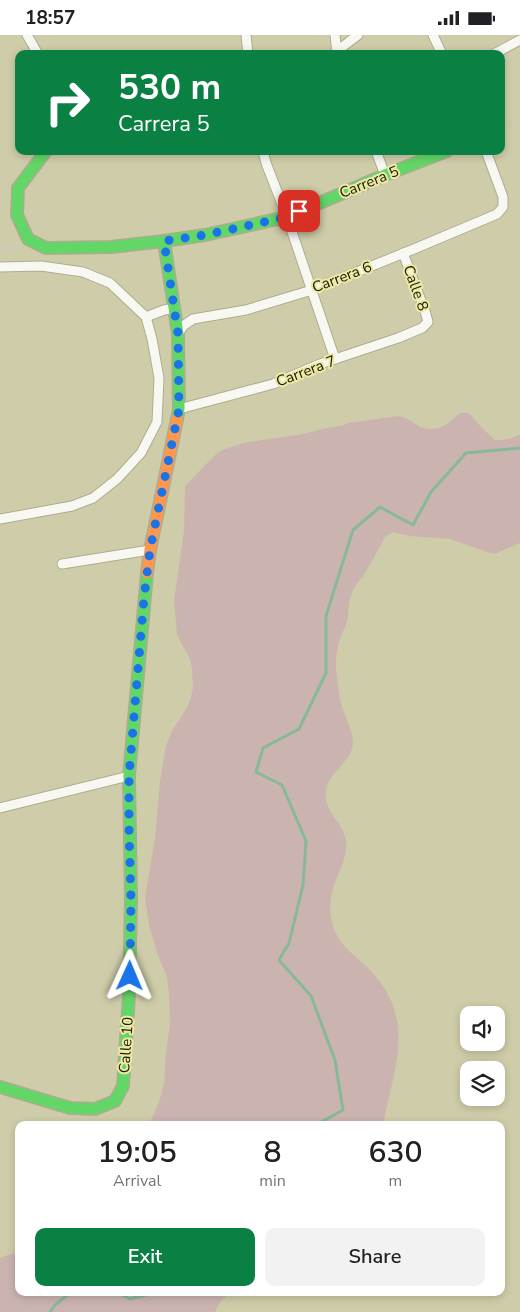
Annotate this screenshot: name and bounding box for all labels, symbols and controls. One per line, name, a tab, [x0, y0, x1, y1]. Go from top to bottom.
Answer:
text: 18:57	[25, 5, 75, 31]
text: 530 m	[118, 64, 221, 111]
icon: right	[35, 70, 100, 135]
text: Carrera 5	[118, 109, 210, 139]
street label: Carrera 5	[336, 161, 402, 203]
pin	[278, 190, 320, 232]
icon: arrive	[285, 197, 313, 225]
street label: Carrera 6	[309, 256, 375, 298]
street label: Calle 8	[398, 262, 434, 314]
street label: Carrera 7	[273, 350, 339, 392]
position arrow	[103, 949, 155, 1001]
map controls	[460, 1006, 505, 1106]
button: sound	[460, 1006, 505, 1051]
street label: Calle 10	[114, 1016, 138, 1074]
button: layers	[460, 1061, 505, 1106]
text: 19:05	[98, 1132, 177, 1173]
text: 8	[264, 1132, 282, 1173]
text: 630	[368, 1132, 422, 1173]
text: Arrival	[113, 1170, 161, 1192]
text: min	[259, 1170, 286, 1192]
text: m	[389, 1170, 402, 1192]
button: Exit	[35, 1228, 255, 1286]
button: Share	[265, 1228, 485, 1286]

